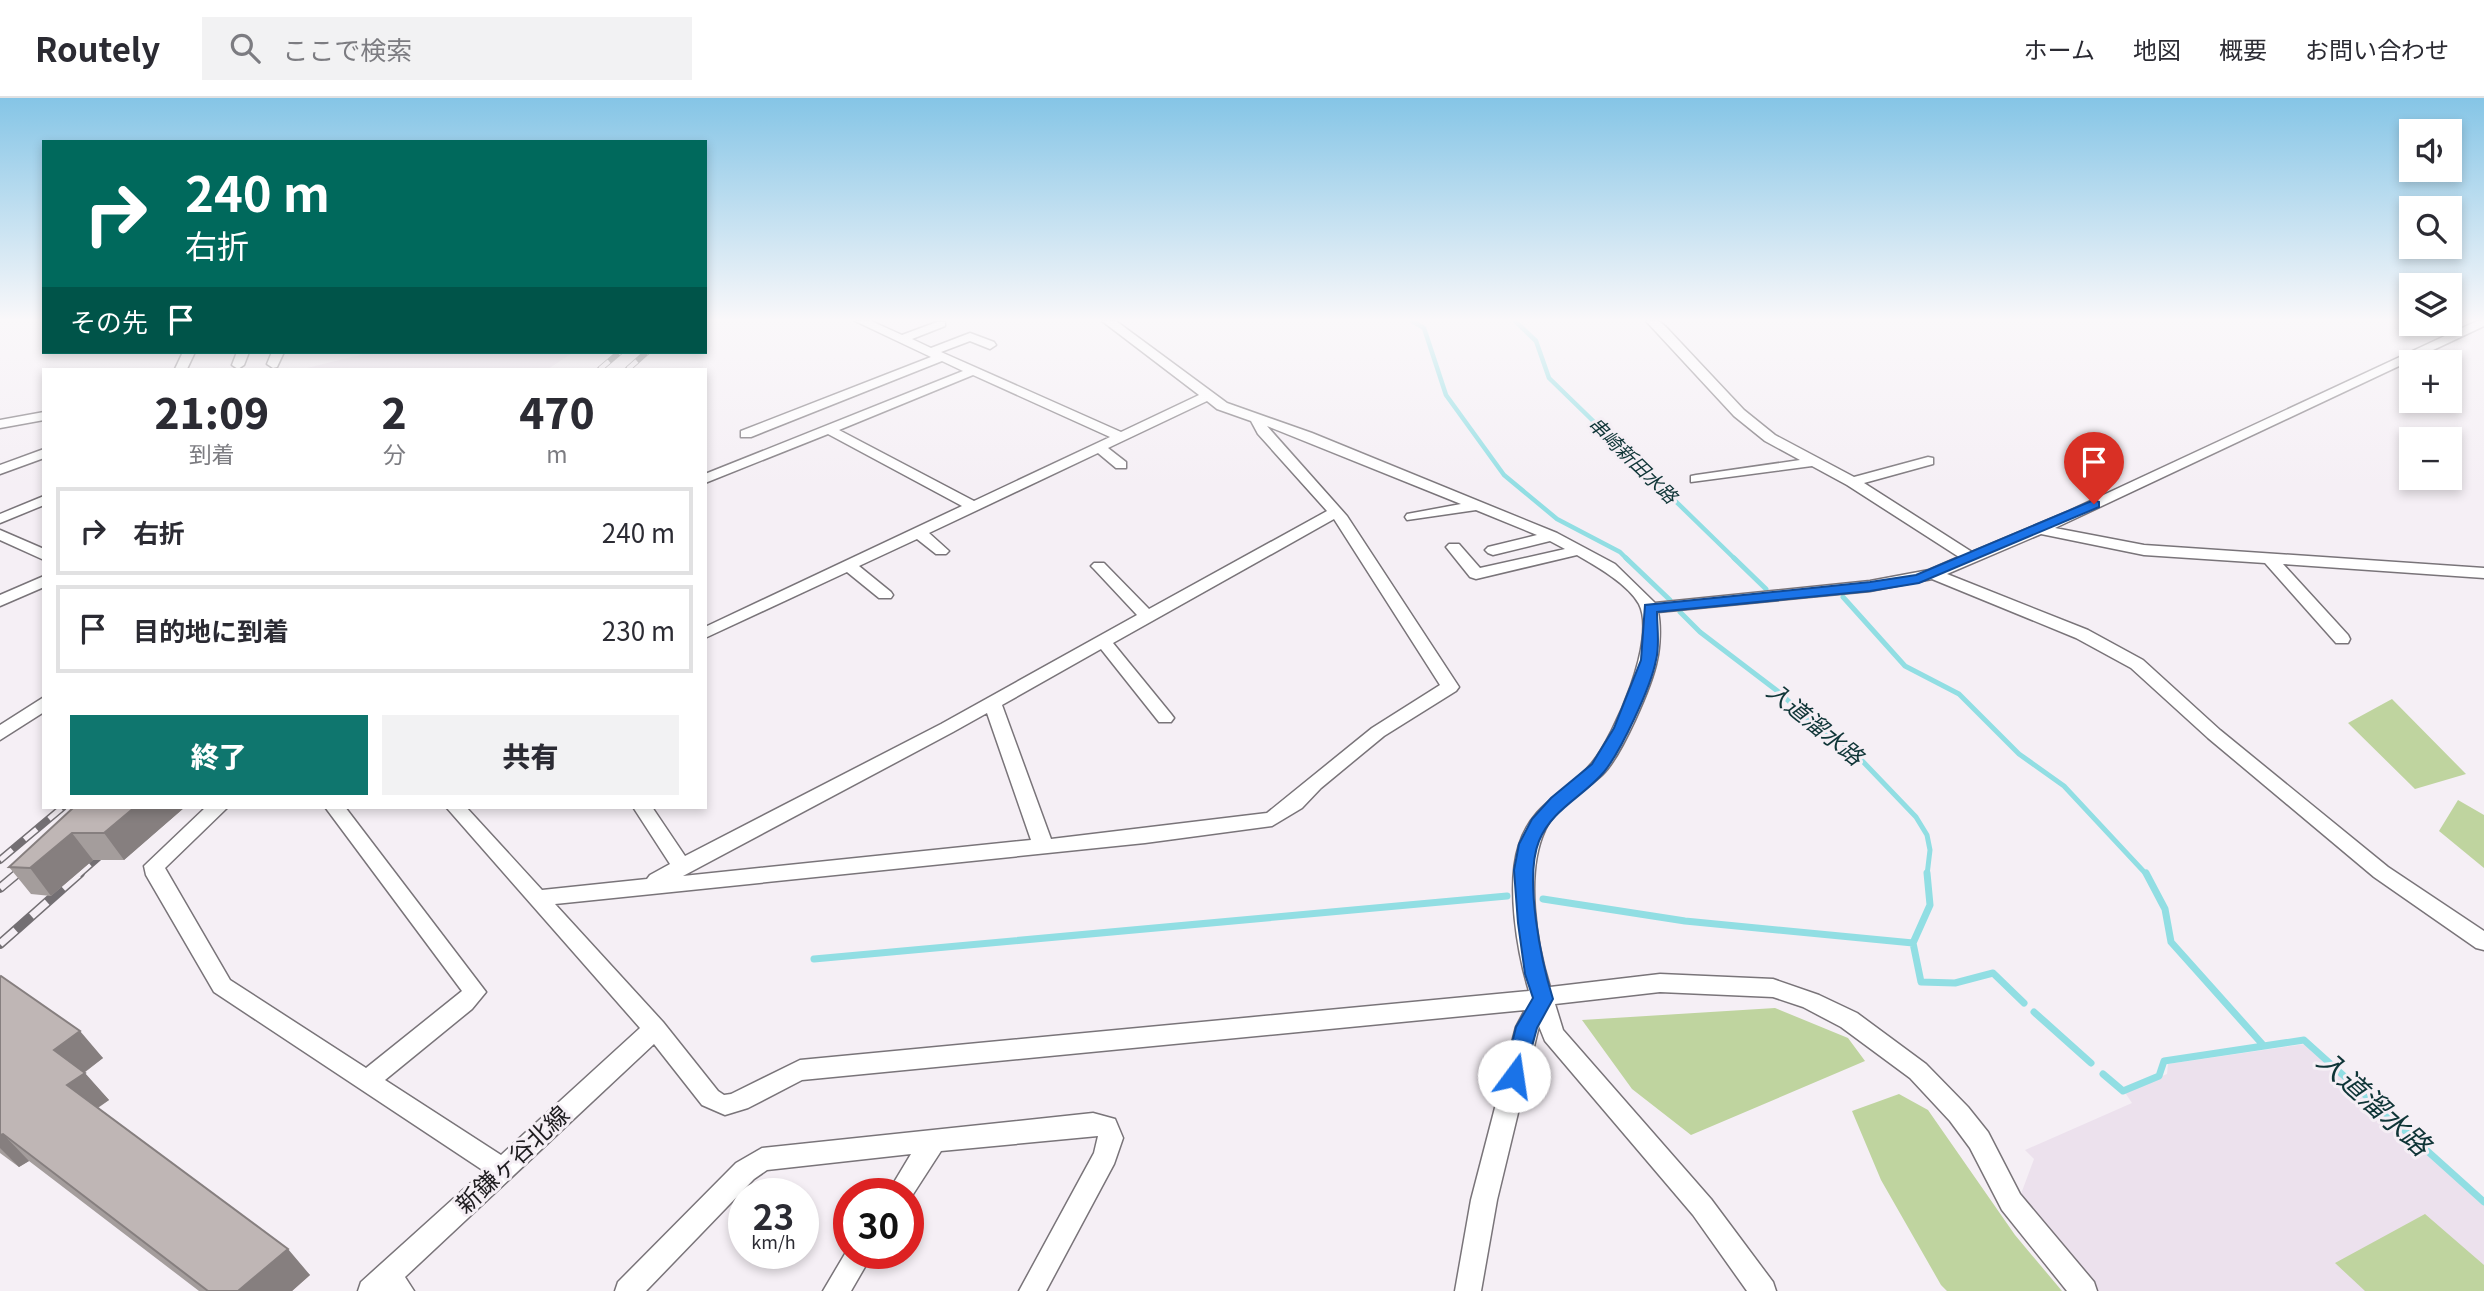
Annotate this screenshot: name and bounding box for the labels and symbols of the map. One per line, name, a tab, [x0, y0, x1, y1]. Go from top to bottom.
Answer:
water label: 串崎新田水路	[1584, 410, 1686, 510]
pin	[2064, 432, 2124, 504]
water label: 入道溜水路	[1761, 673, 1873, 773]
position arrow	[1477, 1039, 1551, 1113]
water label: 入道溜水路	[2310, 1040, 2442, 1165]
street label: 新鎌ヶ谷北線	[447, 1096, 576, 1220]
speed limit sign: 30	[833, 1178, 924, 1269]

